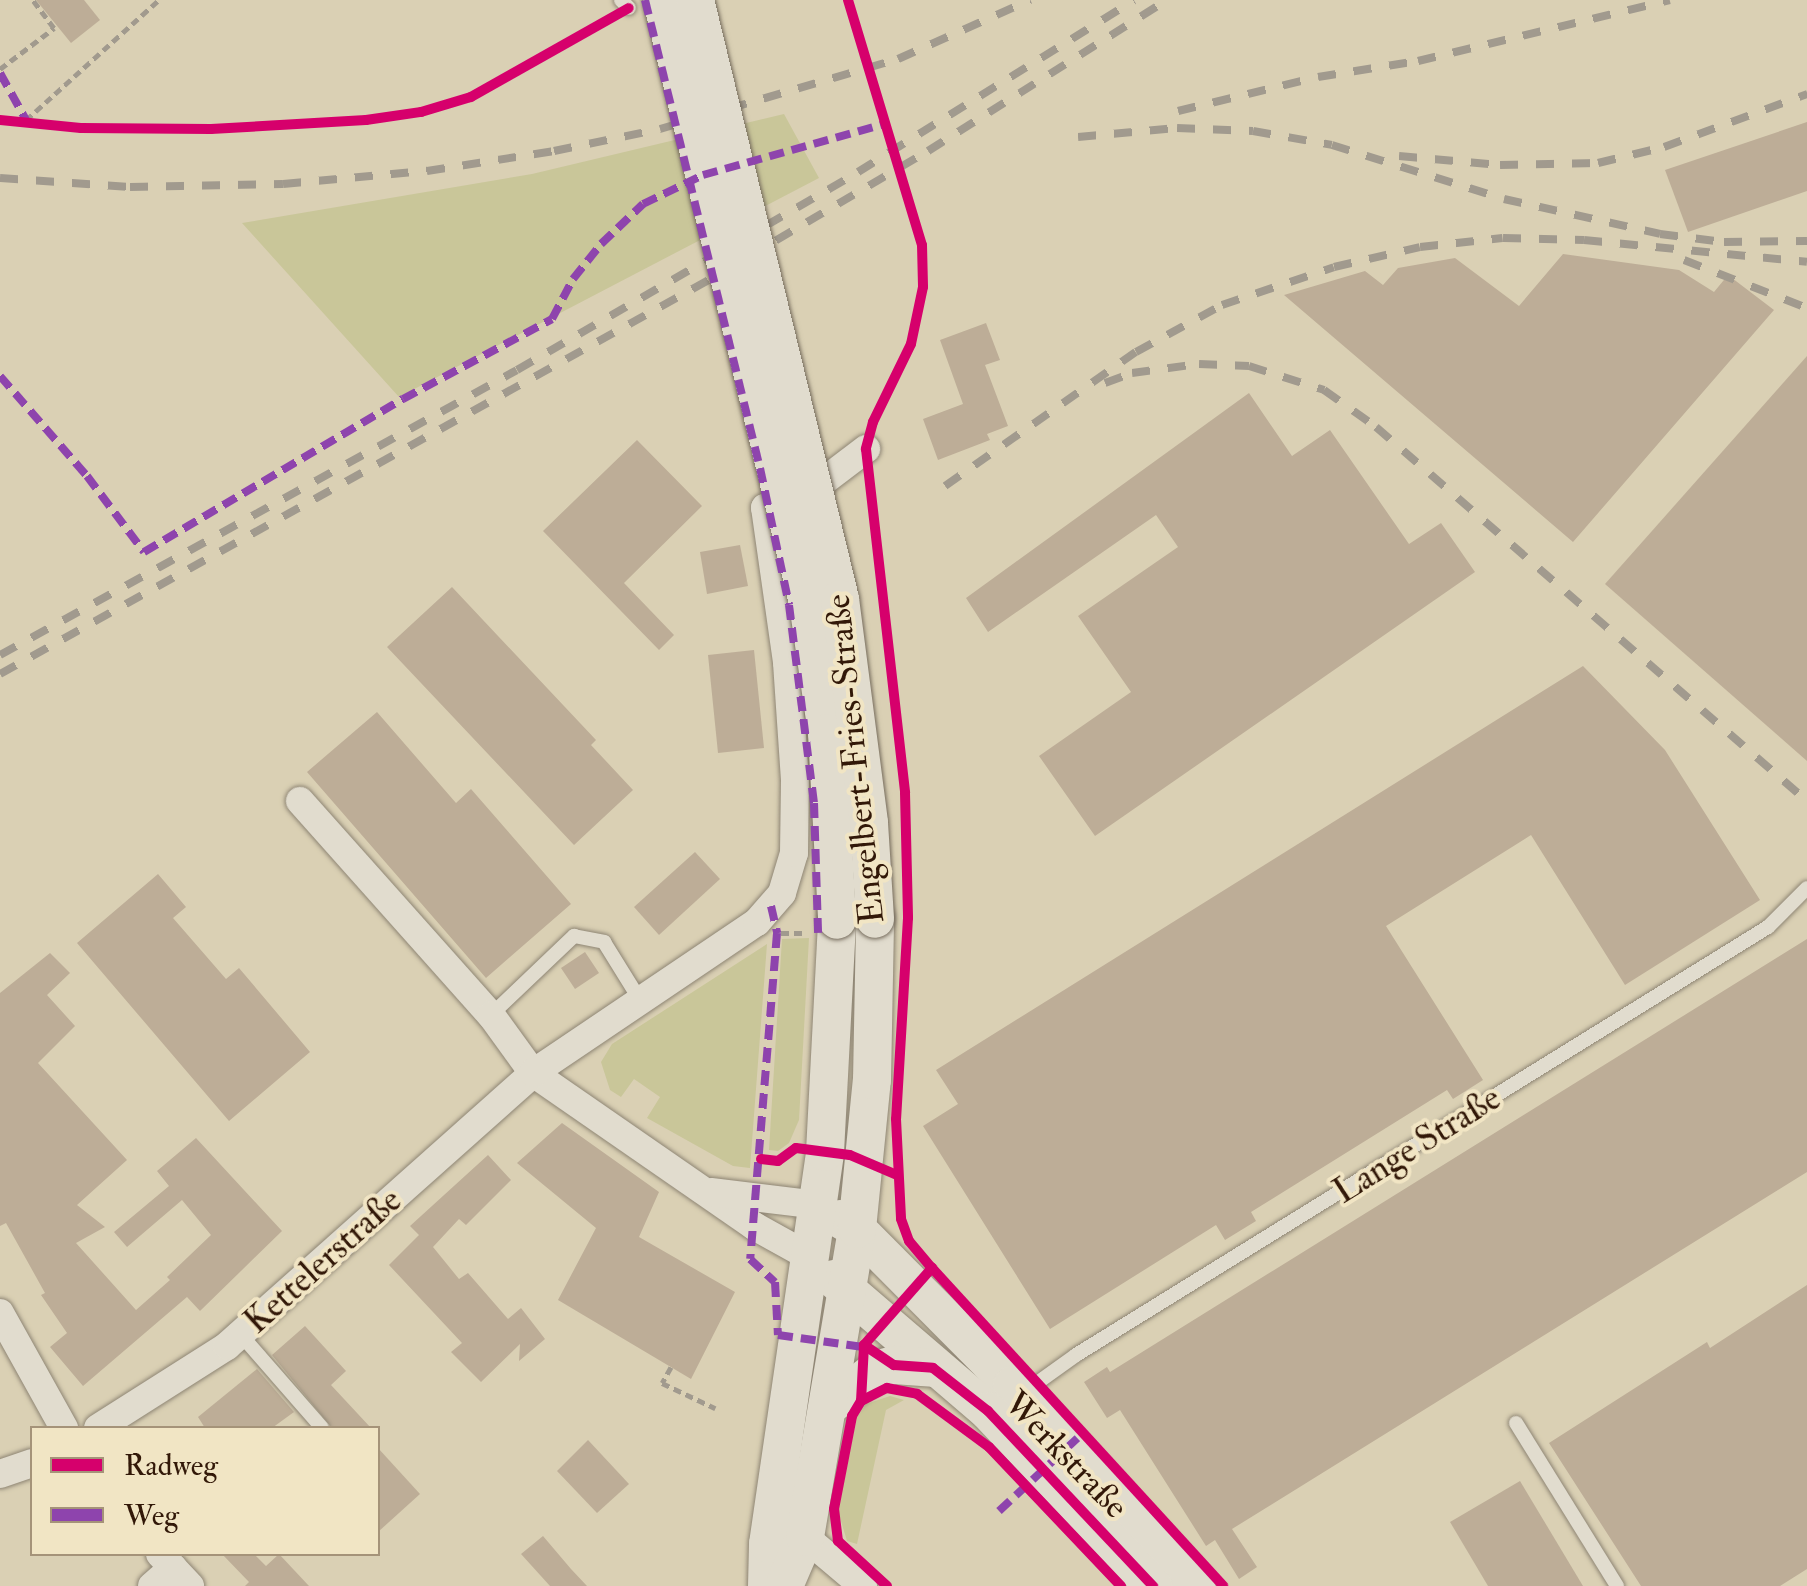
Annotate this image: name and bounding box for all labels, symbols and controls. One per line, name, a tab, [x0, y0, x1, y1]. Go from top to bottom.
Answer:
street label: Engelbert-Fries-Straße	[817, 592, 893, 926]
street label: Lange Straße	[1326, 1077, 1508, 1213]
street label: Kettelerstraße	[236, 1180, 410, 1342]
street label: Werkstraße	[995, 1383, 1137, 1527]
legend	[30, 1426, 380, 1556]
text: Radweg	[124, 1447, 218, 1484]
text: Weg	[124, 1497, 179, 1534]

